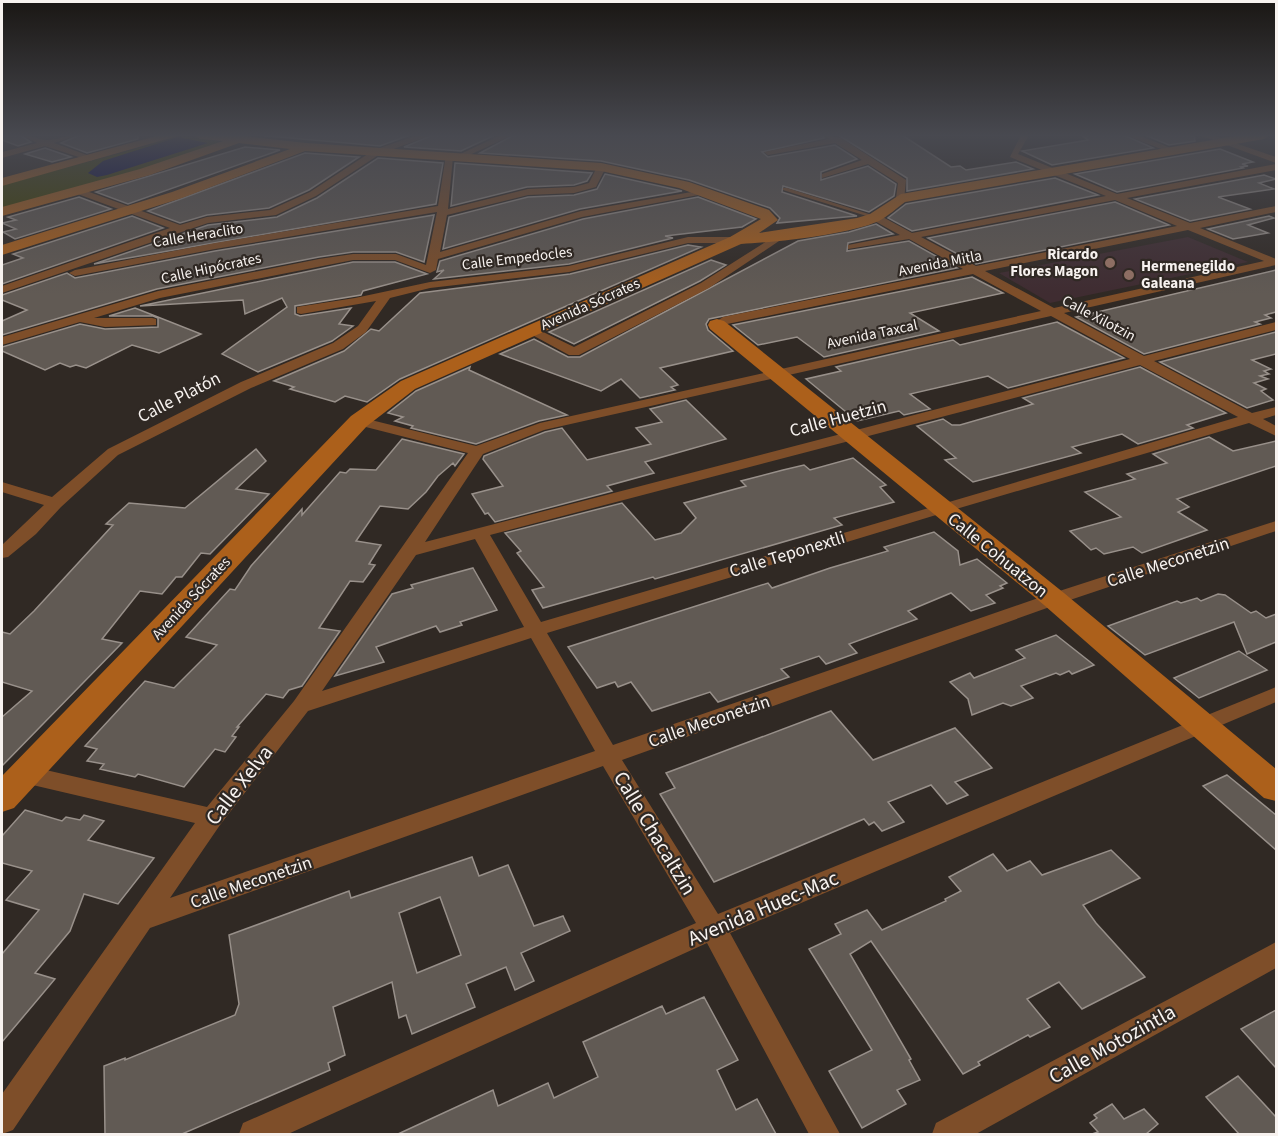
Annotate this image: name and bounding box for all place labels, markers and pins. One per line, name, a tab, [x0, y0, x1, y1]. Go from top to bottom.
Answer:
place label: Ricardo Flores Magon	[1010, 244, 1098, 282]
marker: Ricardo Flores Magon	[1103, 256, 1117, 270]
place label: Hermenegildo Galeana	[1141, 256, 1235, 294]
marker: Hermenegildo Galeana	[1122, 268, 1136, 282]

